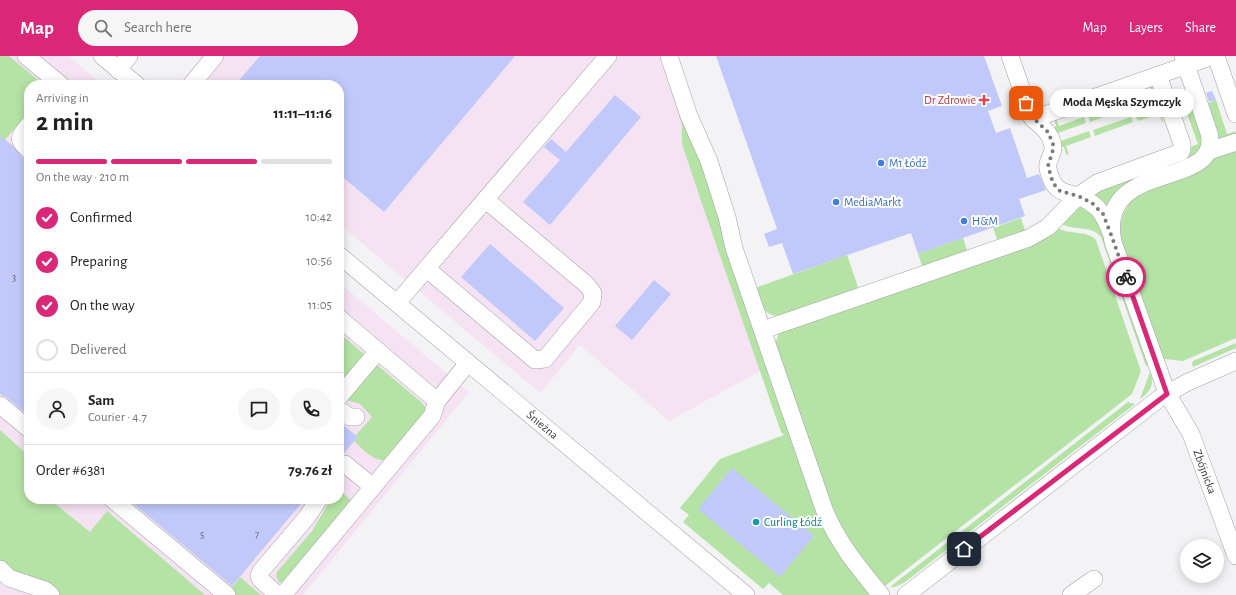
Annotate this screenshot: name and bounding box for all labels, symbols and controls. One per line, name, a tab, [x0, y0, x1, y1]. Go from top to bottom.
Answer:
search box	[78, 10, 358, 46]
icon: search	[92, 17, 114, 39]
text: Map	[20, 19, 54, 38]
text: Search here	[124, 20, 192, 35]
text: Map	[1082, 21, 1107, 35]
text: Layers	[1129, 21, 1163, 35]
text: Share	[1185, 21, 1216, 35]
pin	[1009, 86, 1043, 120]
callout: Moda Męska Szymczyk	[1050, 89, 1194, 117]
text: Arriving in	[36, 92, 89, 105]
icon: bag	[1015, 92, 1037, 114]
place label: Dr Zdrowie	[924, 94, 976, 106]
marker: Dr Zdrowie	[979, 95, 989, 105]
text: Moda Męska Szymczyk	[1063, 96, 1181, 109]
text: 11:11–11:16	[273, 106, 332, 121]
text: 2 min	[36, 109, 94, 135]
place label: M1 Łódź	[889, 157, 927, 169]
marker: M1 Łódź	[876, 158, 886, 168]
text: On the way · 210 m	[36, 171, 129, 184]
place label: MediaMarkt	[844, 196, 902, 208]
marker: MediaMarkt	[831, 197, 841, 207]
icon: check	[36, 207, 58, 229]
text: Confirmed	[70, 210, 132, 225]
text: 10:42	[306, 211, 332, 224]
place label: H&M	[972, 215, 998, 227]
marker: H&M	[959, 216, 969, 226]
icon: check	[36, 251, 58, 273]
text: Preparing	[70, 254, 127, 269]
text: 10:56	[306, 255, 332, 268]
courier	[1106, 257, 1146, 297]
icon: bike	[1115, 266, 1137, 288]
house number: 3	[12, 273, 16, 283]
icon: check	[36, 295, 58, 317]
text: On the way	[70, 298, 135, 313]
text: 11:05	[308, 299, 332, 312]
text: Delivered	[70, 342, 127, 357]
button: person	[36, 388, 78, 430]
button: chat	[238, 388, 280, 430]
button: phone	[290, 388, 332, 430]
text: Sam	[88, 393, 114, 408]
street label: Śnieżna	[524, 407, 561, 442]
text: Courier · 4.7	[88, 411, 147, 424]
street label: Zbójnicka	[1191, 448, 1219, 496]
text: Order #6381	[36, 463, 106, 478]
text: 79.76 zł	[288, 463, 332, 478]
place label: Curling Łódź	[764, 516, 822, 528]
marker: Curling Łódź	[751, 517, 761, 527]
house number: 5	[200, 530, 204, 540]
house number: 7	[255, 530, 259, 540]
pin	[947, 532, 981, 566]
icon: home	[953, 538, 975, 560]
map controls	[1180, 539, 1224, 583]
button: layers	[1180, 539, 1224, 583]

